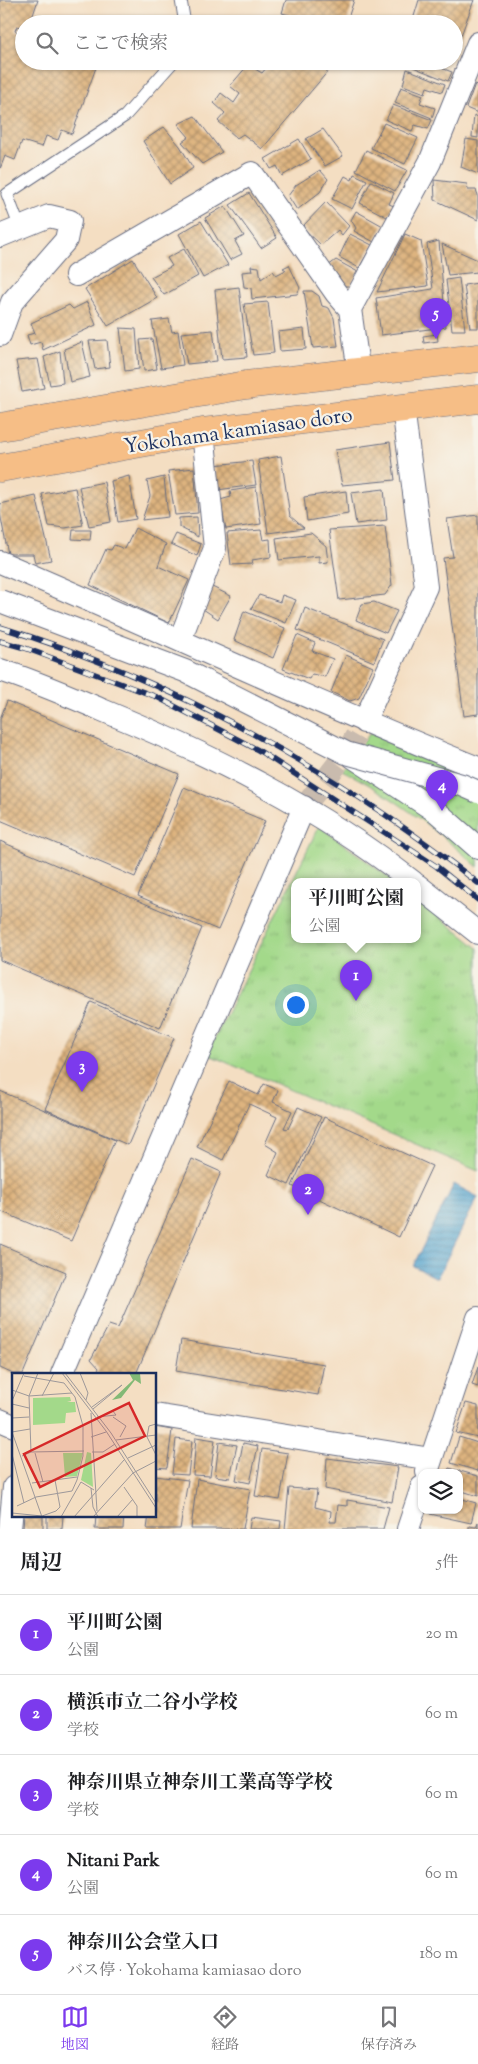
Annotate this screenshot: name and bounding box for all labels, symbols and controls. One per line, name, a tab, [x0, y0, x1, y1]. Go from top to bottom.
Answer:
search box	[15, 15, 463, 70]
icon: search	[33, 29, 61, 57]
text: ここで検索	[73, 31, 168, 58]
pin: 5	[420, 298, 452, 339]
street label: Yokohama kamiasao doro	[122, 401, 354, 463]
pin: 4	[426, 770, 458, 811]
popup	[291, 878, 421, 943]
text: 平川町公園	[308, 886, 404, 913]
text: 公園	[308, 916, 341, 939]
pin: 1	[340, 960, 372, 1001]
your location	[283, 992, 309, 1018]
pin: 3	[66, 1051, 98, 1092]
pin: 2	[292, 1174, 324, 1215]
inset map	[12, 1373, 156, 1516]
map controls	[418, 1469, 463, 1514]
button: layers	[418, 1469, 463, 1514]
text: 周辺	[20, 1549, 62, 1579]
text: 5件	[437, 1552, 458, 1575]
text: 平川町公園	[67, 1610, 162, 1637]
text: 1	[33, 1623, 39, 1646]
text: 20 m	[425, 1623, 458, 1646]
text: 公園	[67, 1640, 99, 1663]
text: 横浜市立二谷小学校	[67, 1690, 238, 1717]
text: 2	[32, 1703, 40, 1726]
text: 60 m	[425, 1703, 458, 1726]
text: 学校	[67, 1720, 99, 1743]
text: 神奈川県立神奈川工業高等学校	[67, 1770, 333, 1797]
text: 3	[33, 1783, 39, 1806]
text: 60 m	[425, 1783, 458, 1806]
text: 学校	[67, 1800, 99, 1823]
text: Nitani Park	[67, 1848, 160, 1875]
text: 4	[32, 1863, 40, 1886]
text: 60 m	[425, 1863, 458, 1886]
text: 公園	[67, 1878, 99, 1901]
text: 神奈川公会堂入口	[67, 1930, 219, 1957]
text: 5	[33, 1943, 39, 1966]
text: 180 m	[419, 1943, 458, 1966]
text: バス停 · Yokohama kamiasao doro	[67, 1960, 301, 1983]
tab: 地図	[61, 2003, 89, 2056]
tab: 経路	[211, 2003, 239, 2056]
tab: 保存済み	[361, 2003, 417, 2056]

